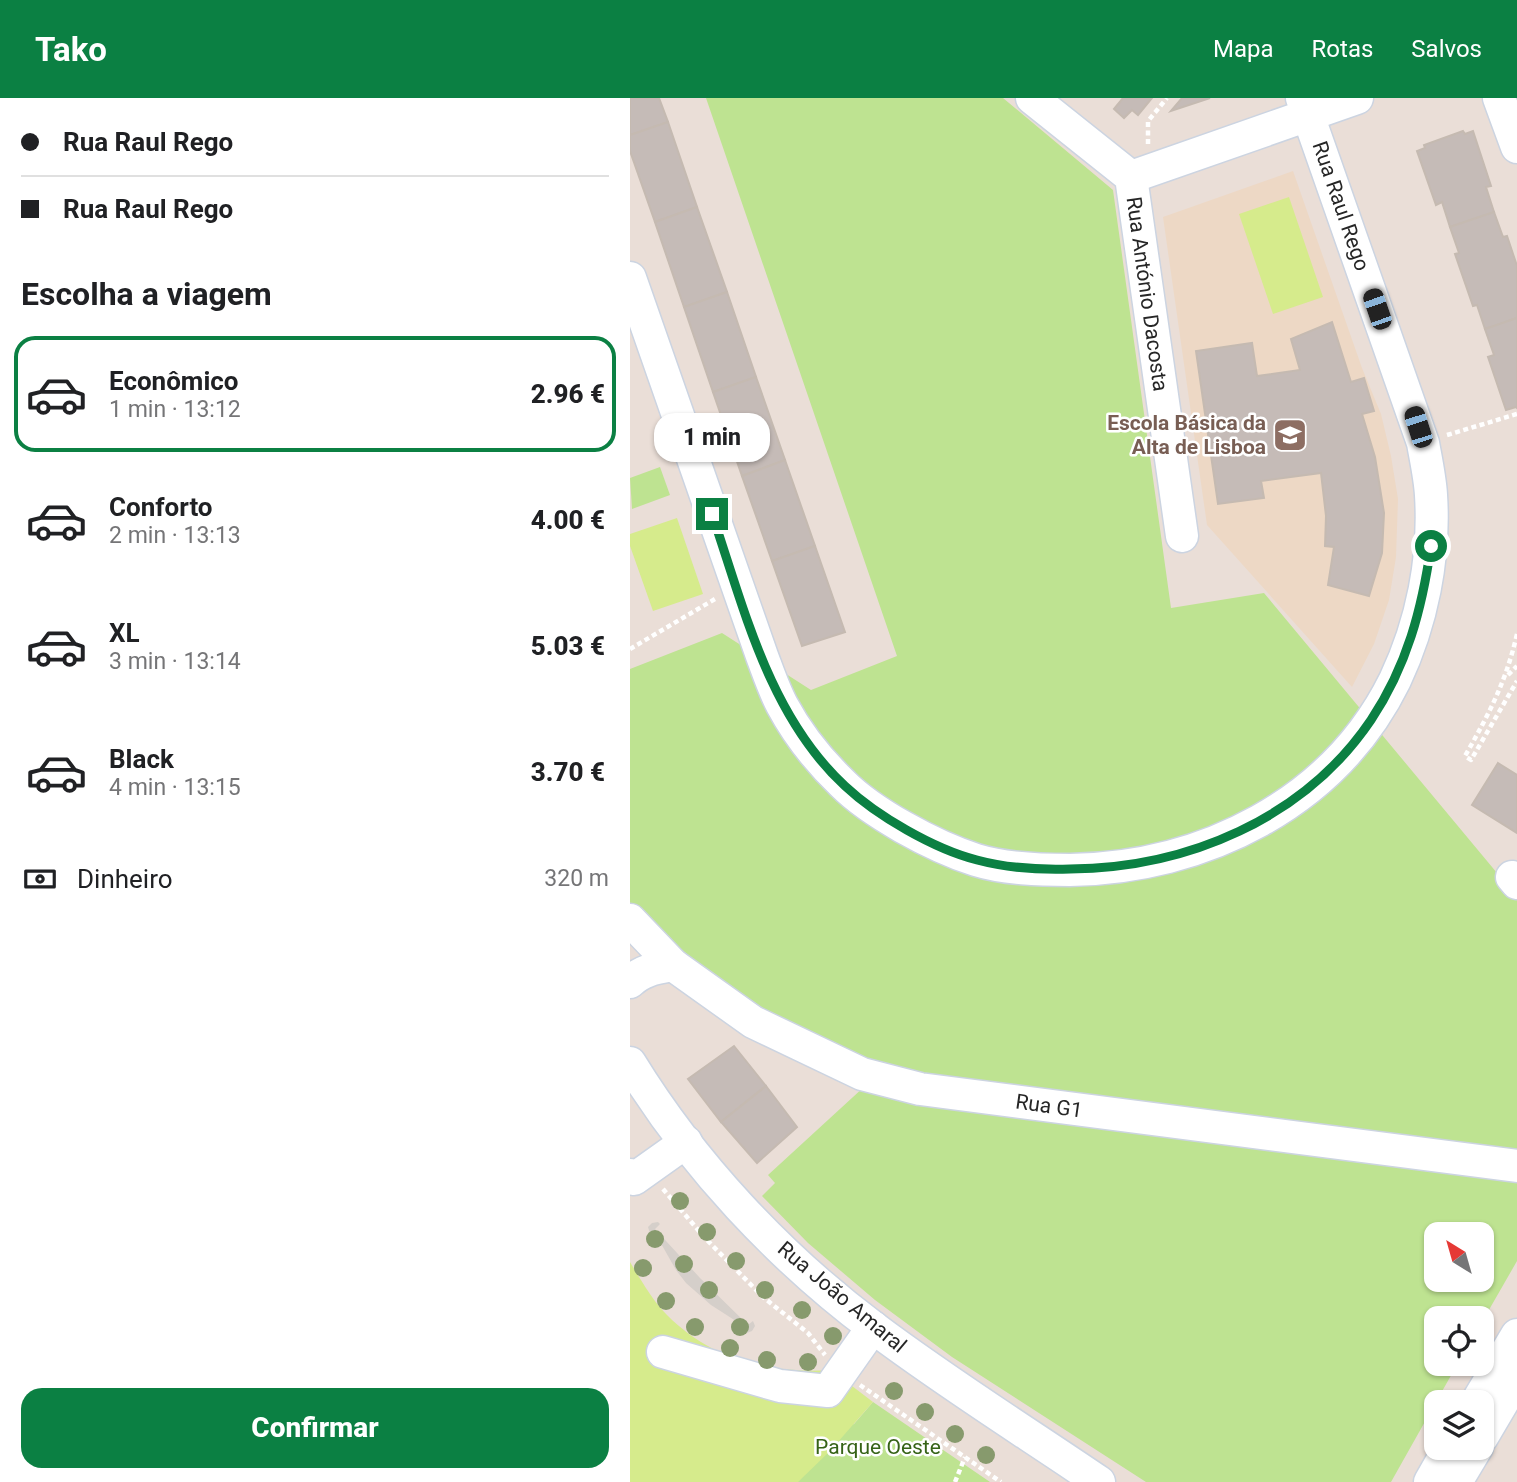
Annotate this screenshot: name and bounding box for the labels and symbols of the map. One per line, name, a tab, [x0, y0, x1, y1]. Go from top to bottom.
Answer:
street label: Rua Raul Rego	[1308, 138, 1374, 274]
street label: Rua António Dacosta	[1121, 195, 1173, 393]
car	[1361, 286, 1394, 332]
car	[1402, 404, 1435, 450]
place label: Escola Básica da Alta de Lisboa	[1107, 411, 1266, 459]
callout: 1 min	[654, 412, 770, 462]
school or university icon: Escola Básica da Alta de Lisboa	[1271, 416, 1309, 454]
route end	[696, 498, 728, 530]
route start	[1415, 530, 1447, 562]
street label: Rua G1	[1014, 1089, 1084, 1123]
north arrow	[1424, 1222, 1494, 1292]
street label: Rua João Amaral	[773, 1236, 911, 1358]
park label: Parque Oeste	[815, 1435, 941, 1459]

